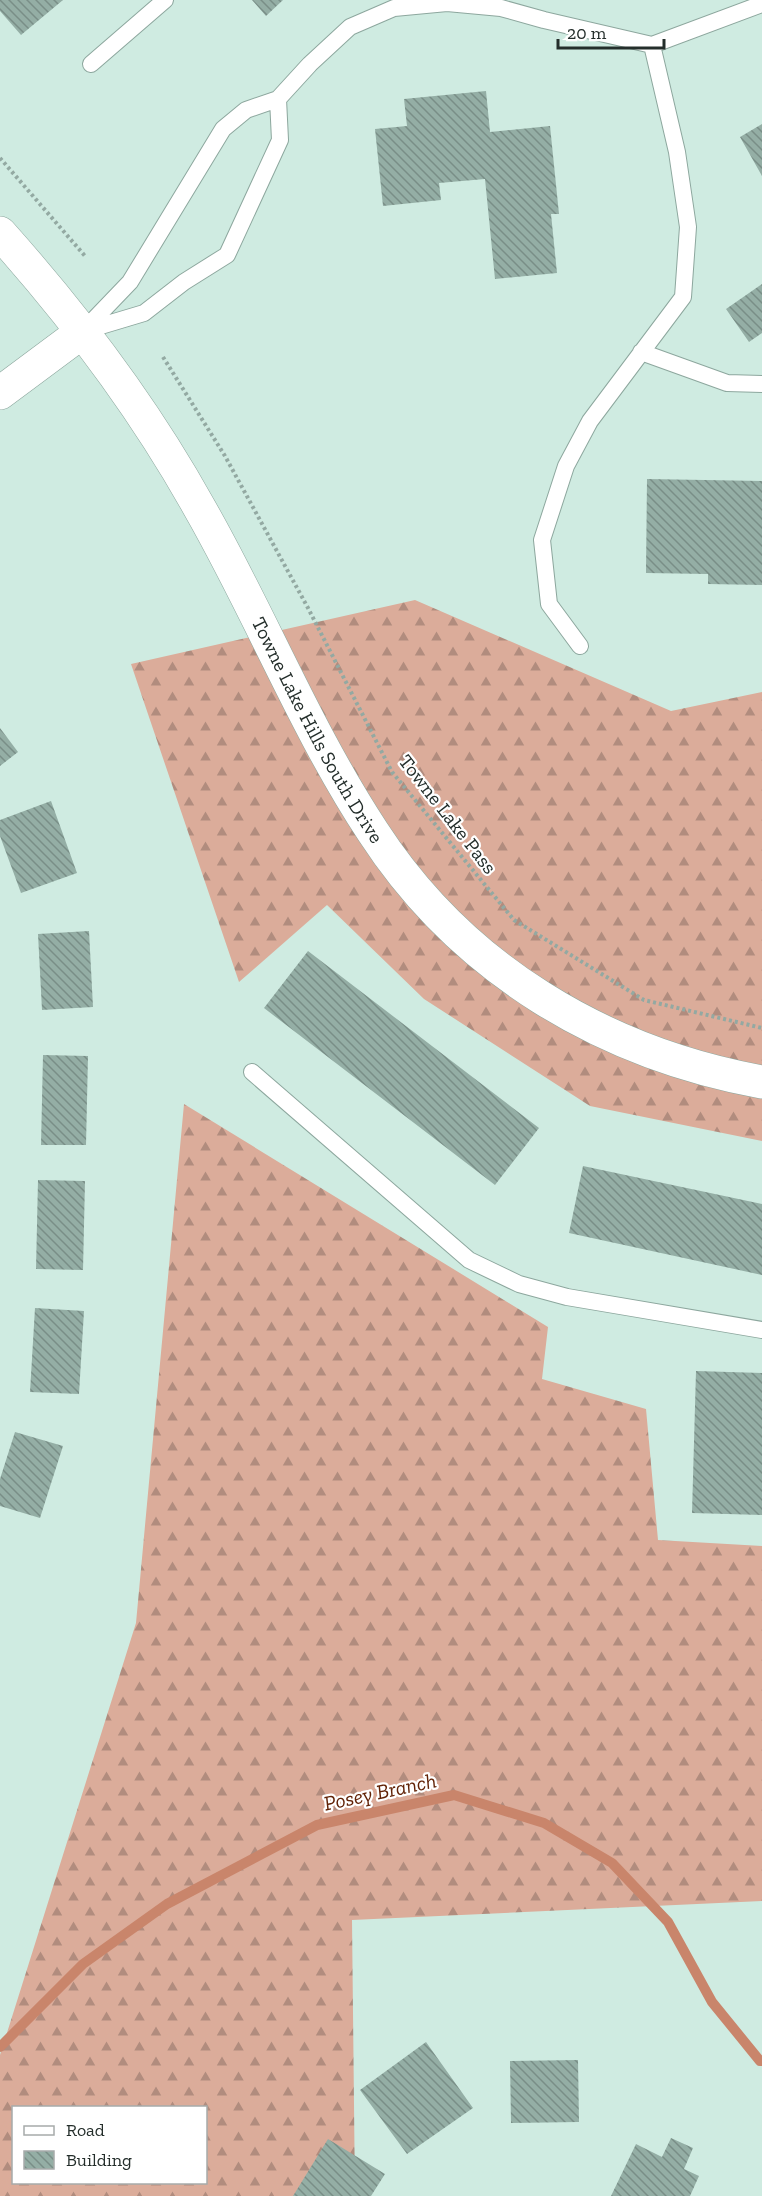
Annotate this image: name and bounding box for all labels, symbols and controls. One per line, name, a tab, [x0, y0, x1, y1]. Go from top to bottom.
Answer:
scale bar	[558, 12, 664, 50]
text: 20 m	[567, 22, 607, 44]
street label: Towne Lake Hills South Drive	[247, 613, 389, 847]
street label: Towne Lake Pass	[394, 749, 502, 879]
water label: Posey Branch	[321, 1767, 439, 1816]
legend	[12, 2106, 207, 2184]
text: Road	[66, 2119, 105, 2141]
text: Building	[66, 2149, 132, 2171]

